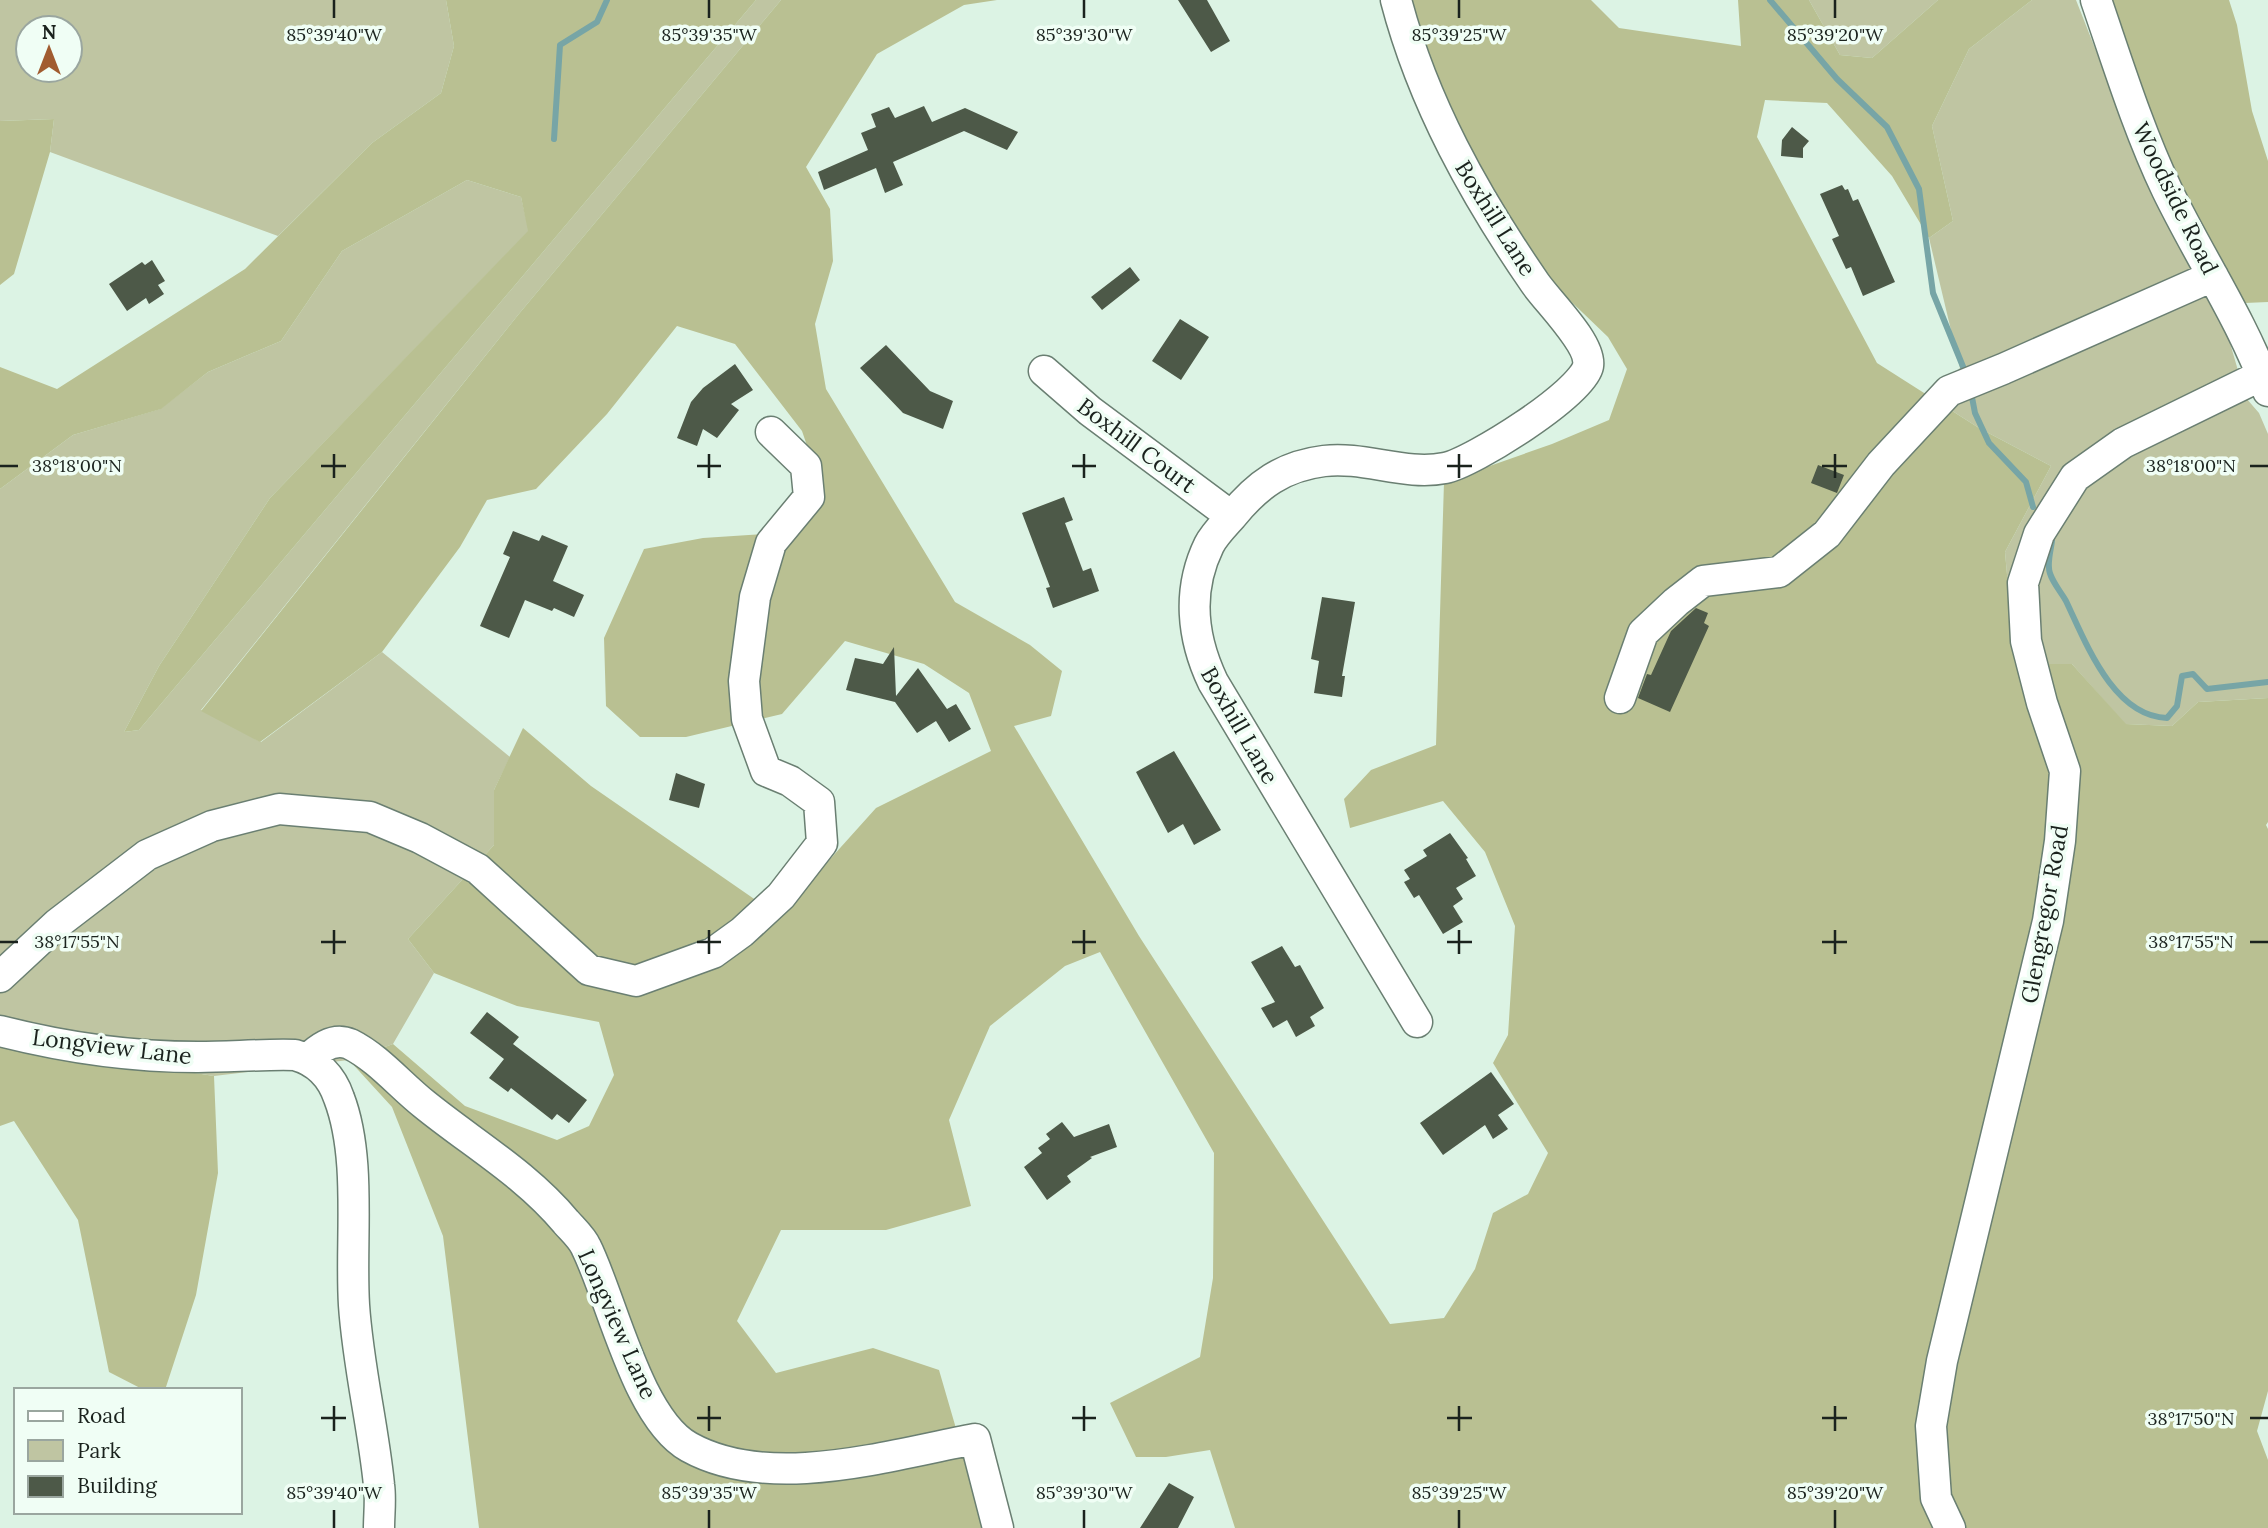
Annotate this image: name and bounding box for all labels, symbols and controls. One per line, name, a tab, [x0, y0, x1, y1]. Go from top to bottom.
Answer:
north arrow	[14, 14, 84, 84]
text: N	[42, 20, 57, 44]
text: 85°39'40"W	[286, 23, 383, 46]
text: 85°39'35"W	[661, 23, 758, 46]
text: 85°39'30"W	[1036, 23, 1133, 46]
text: 85°39'25"W	[1411, 23, 1508, 46]
text: 85°39'20"W	[1787, 23, 1884, 46]
street label: Woodside Road	[2127, 117, 2225, 279]
street label: Boxhill Lane	[1449, 155, 1543, 281]
street label: Boxhill Court	[1072, 391, 1202, 499]
text: 38°18'00"N	[32, 454, 122, 477]
text: 38°18'00"N	[2146, 454, 2236, 477]
street label: Boxhill Lane	[1195, 661, 1285, 789]
street label: Glengregor Road	[2014, 822, 2074, 1005]
text: 38°17'55"N	[34, 930, 120, 953]
text: 38°17'55"N	[2148, 930, 2234, 953]
street label: Longview Lane	[30, 1022, 194, 1070]
street label: Longview Lane	[572, 1245, 664, 1403]
legend	[14, 1388, 242, 1514]
text: Road	[77, 1402, 126, 1429]
text: 38°17'50"N	[2148, 1407, 2234, 1430]
text: Park	[77, 1437, 121, 1464]
text: Building	[77, 1472, 157, 1499]
text: 85°39'40"W	[286, 1481, 383, 1504]
text: 85°39'35"W	[661, 1481, 758, 1504]
text: 85°39'30"W	[1036, 1481, 1133, 1504]
text: 85°39'25"W	[1411, 1481, 1508, 1504]
text: 85°39'20"W	[1787, 1481, 1884, 1504]

